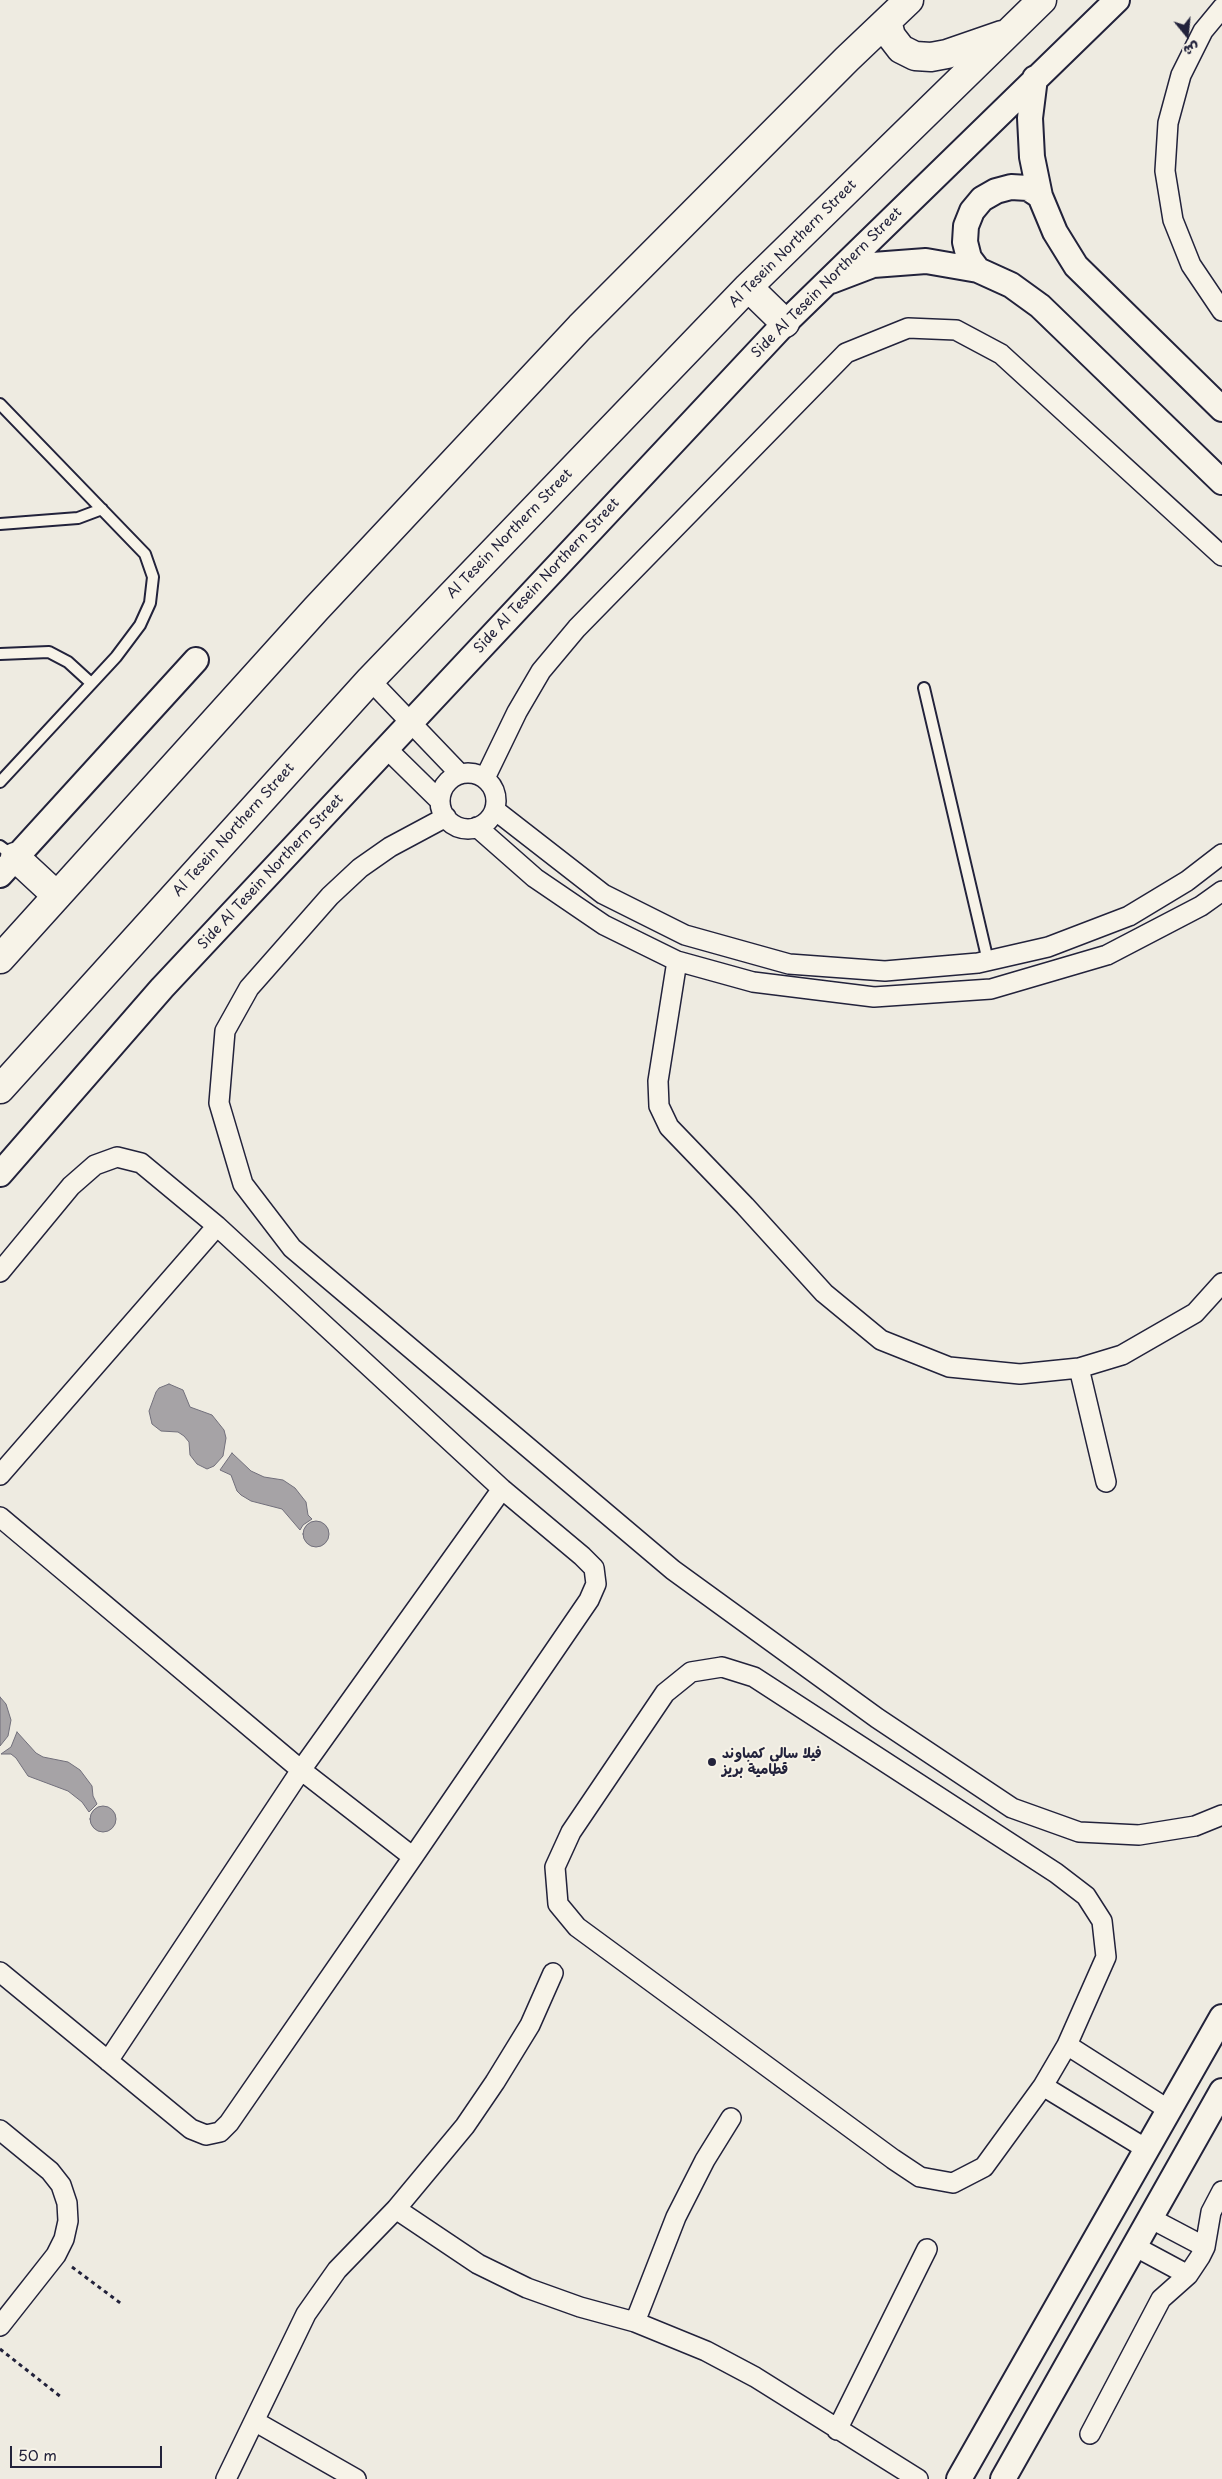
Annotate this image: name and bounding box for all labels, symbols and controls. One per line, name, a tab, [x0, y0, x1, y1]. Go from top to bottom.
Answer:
north arrow	[1162, 10, 1212, 60]
text: ش	[1181, 38, 1202, 62]
street label: Al Tesein Northern Street	[726, 177, 860, 311]
street label: Side Al Tesein Northern Street	[748, 204, 906, 362]
street label: Al Tesein Northern Street	[444, 466, 576, 602]
street label: Side Al Tesein Northern Street	[471, 495, 623, 657]
street label: Al Tesein Northern Street	[170, 760, 298, 900]
street label: Side Al Tesein Northern Street	[195, 791, 347, 953]
place label: فيلا سالى كمباوند قطامية بريز	[722, 1746, 822, 1778]
marker: فيلا سالى كمباوند قطامية بريز	[706, 1756, 718, 1768]
scale bar	[12, 2436, 165, 2468]
text: 50 m	[18, 2443, 57, 2466]

